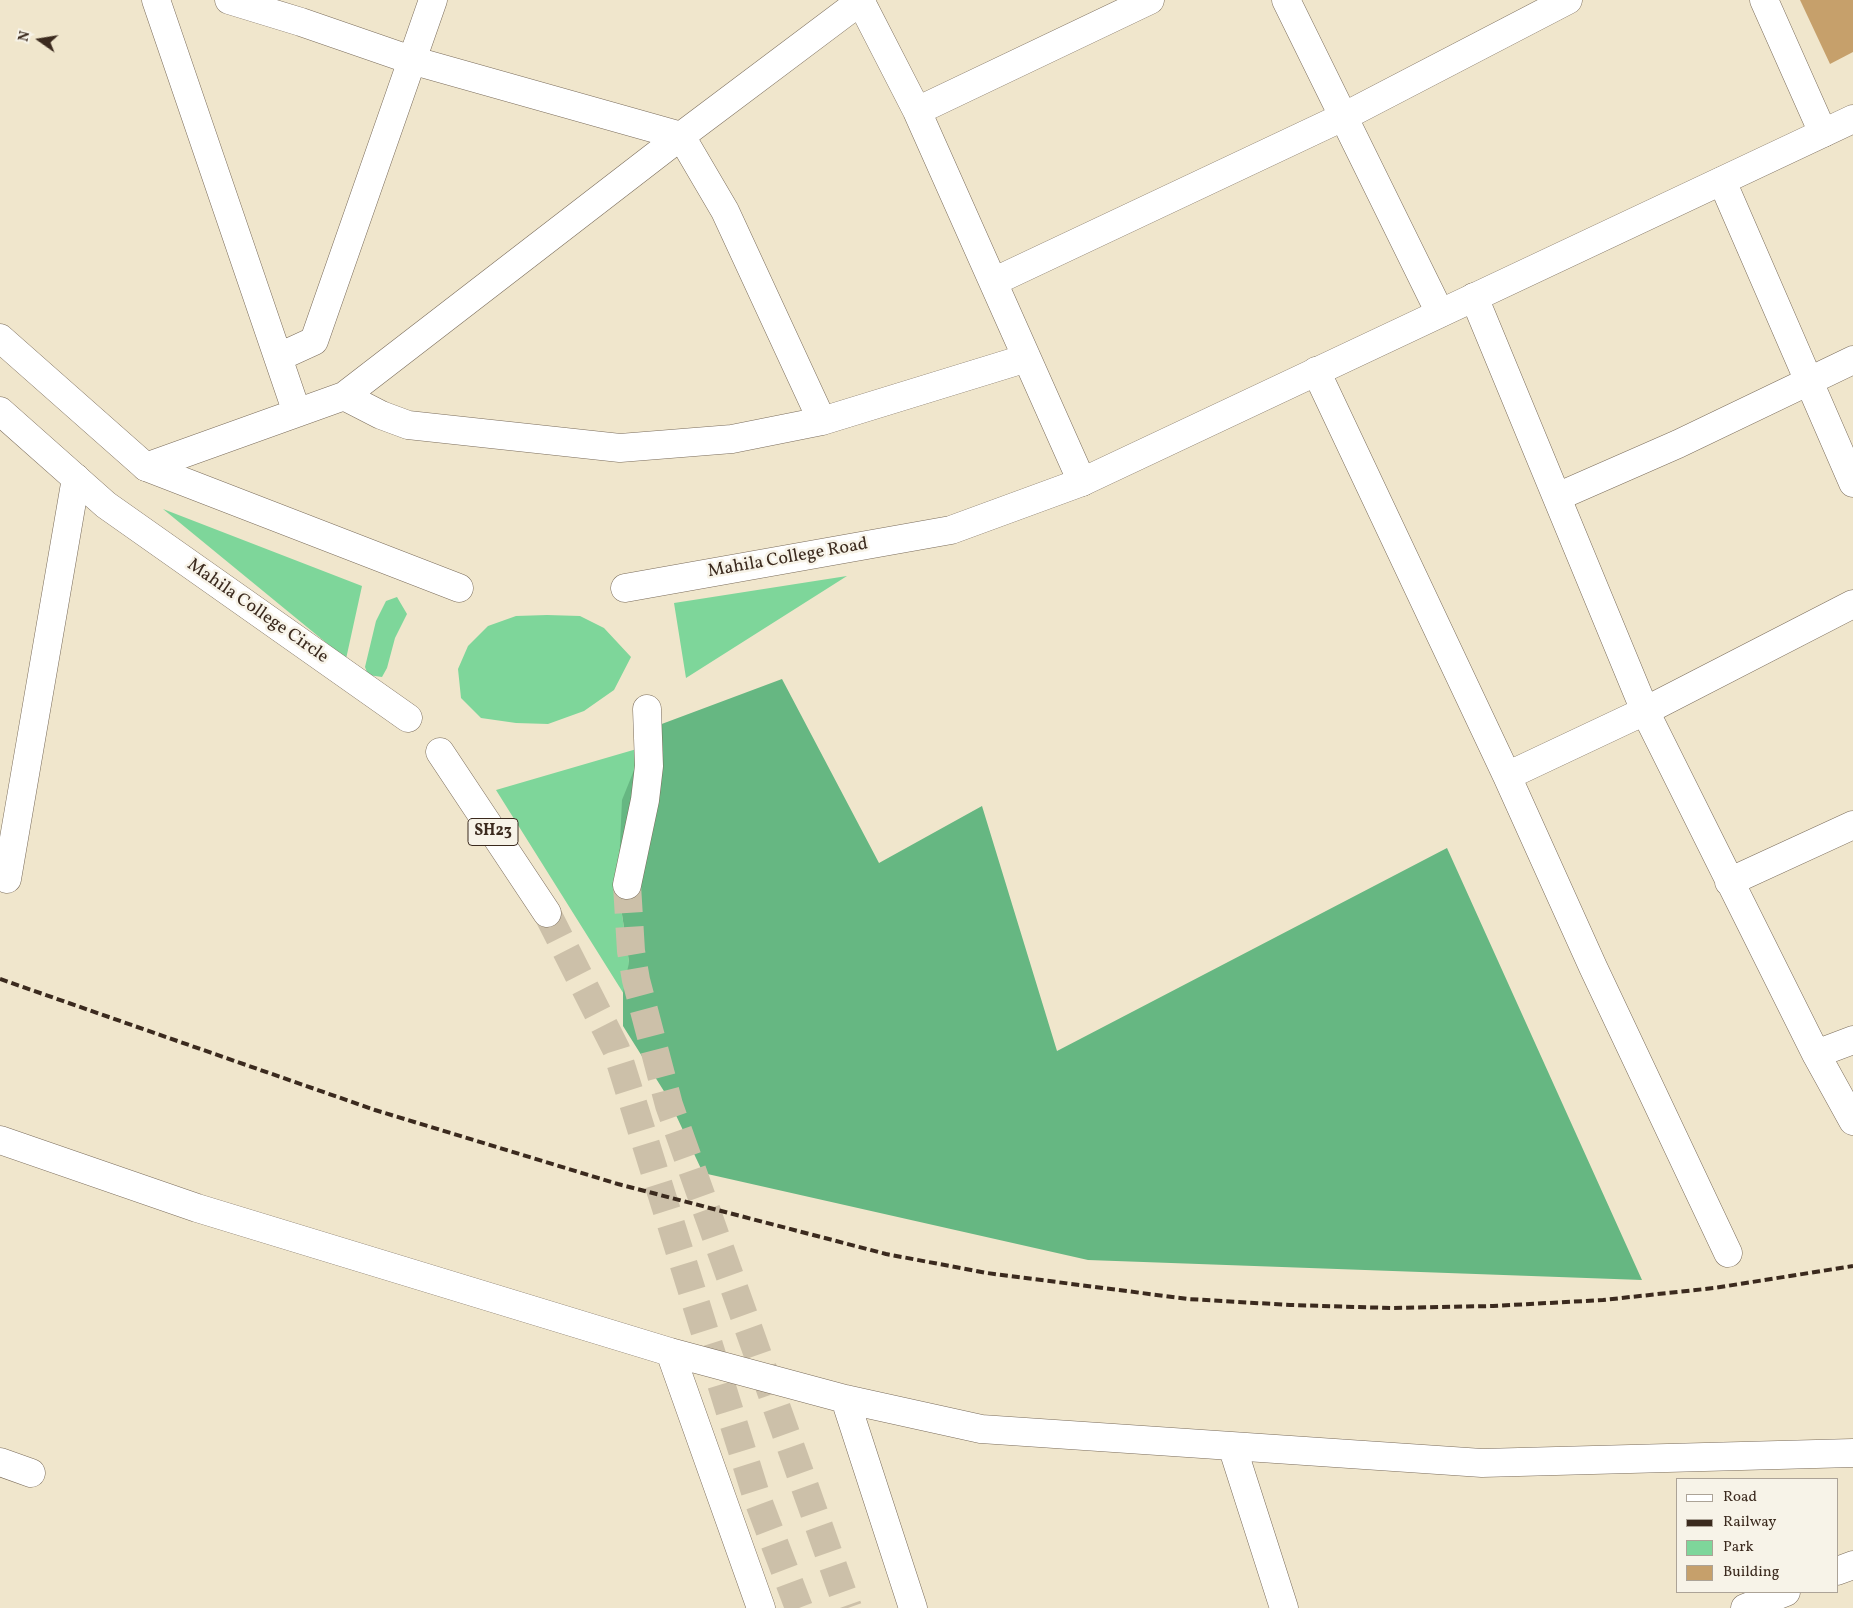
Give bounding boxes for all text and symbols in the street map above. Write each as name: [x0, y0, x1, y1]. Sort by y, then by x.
north arrow: [15, 15, 65, 65]
text: N: [14, 29, 35, 44]
street label: Mahila College Road: [706, 534, 870, 584]
street label: Mahila College Circle: [182, 555, 332, 669]
road number: SH23: [468, 819, 518, 846]
legend: [1676, 1478, 1838, 1593]
text: Road: [1723, 1487, 1757, 1508]
text: Railway: [1723, 1512, 1776, 1533]
text: Park: [1723, 1537, 1754, 1558]
text: Building: [1723, 1562, 1779, 1583]

